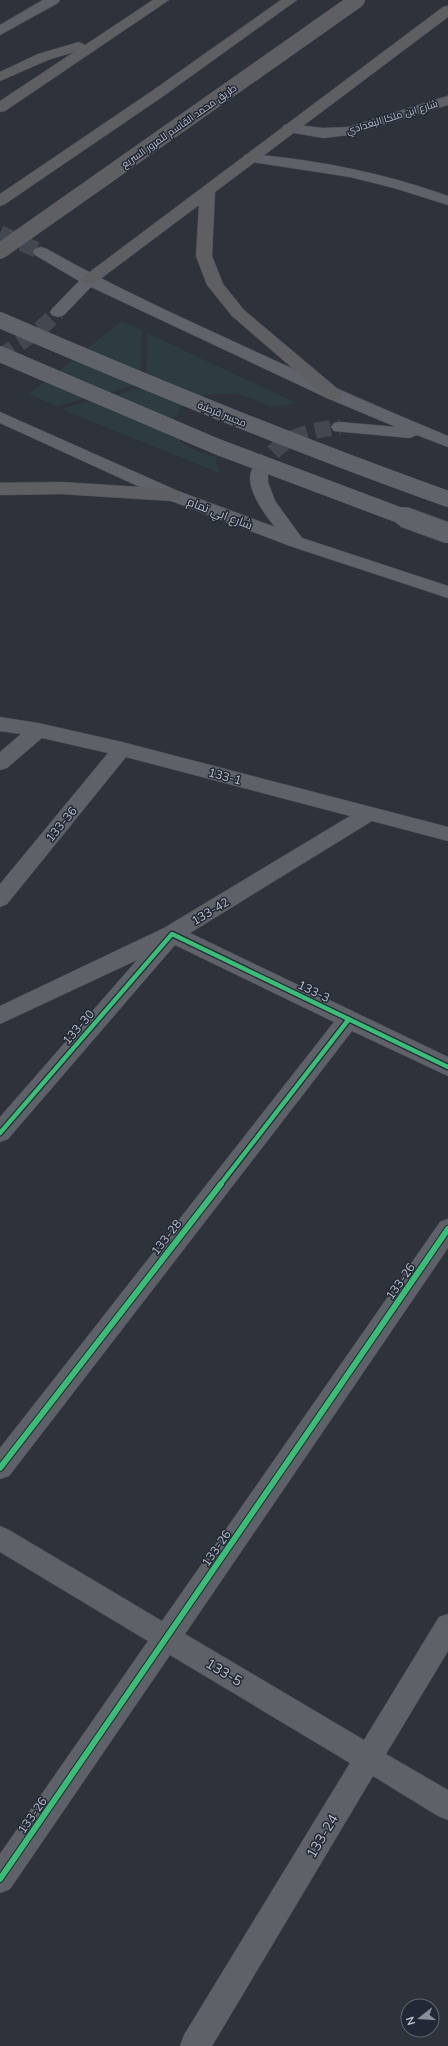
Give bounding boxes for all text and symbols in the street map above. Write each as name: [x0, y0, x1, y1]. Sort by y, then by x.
street label: طريق محمد القاسم للمرور السريع: [119, 81, 240, 172]
street label: شارع ابن ملكا البغدادي: [345, 97, 440, 138]
street label: مجسر قرطبة: [196, 398, 248, 430]
street label: شارع ابي تمام: [184, 494, 255, 535]
street label: 133-1: [207, 764, 243, 788]
street label: 133-36: [42, 803, 80, 845]
street label: 133-42: [189, 894, 231, 928]
street label: 133-3: [295, 977, 333, 1005]
street label: 133-30: [59, 1007, 97, 1047]
street label: 133-28: [147, 1216, 185, 1258]
street label: 133-26: [382, 1260, 418, 1302]
street label: 133-26: [198, 1527, 234, 1569]
street label: 133-5: [202, 1654, 246, 1690]
street label: 133-26: [14, 1794, 50, 1836]
street label: 133-24: [302, 1810, 342, 1861]
north arrow: [400, 1998, 440, 2038]
text: N: [403, 2015, 418, 2027]

